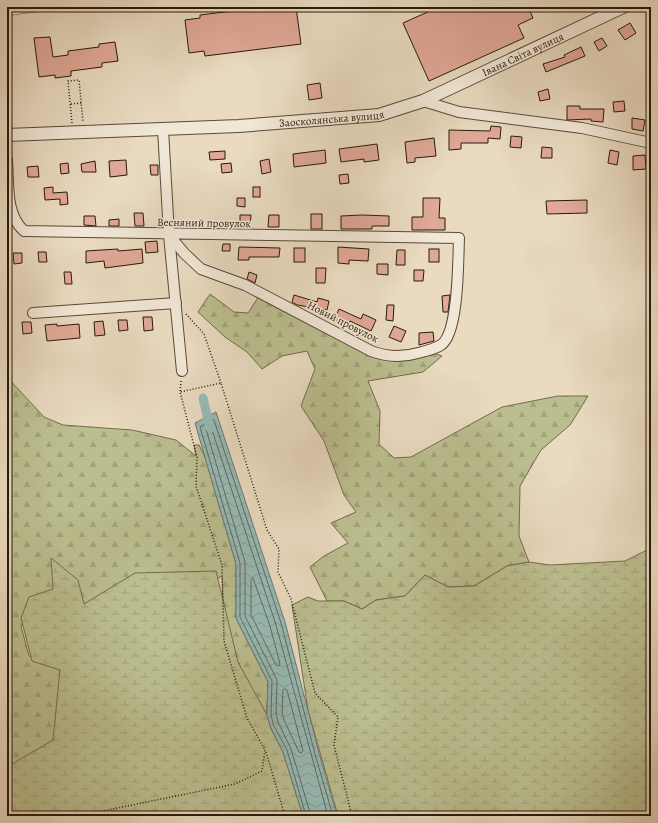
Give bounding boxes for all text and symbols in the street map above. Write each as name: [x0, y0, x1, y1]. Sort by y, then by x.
street label: Івана Світа вулиця: [479, 28, 566, 80]
street label: Заосколянська вулиця: [278, 106, 386, 130]
street label: Весняний провулок: [157, 215, 251, 231]
street label: Новий провулок: [305, 297, 382, 347]

